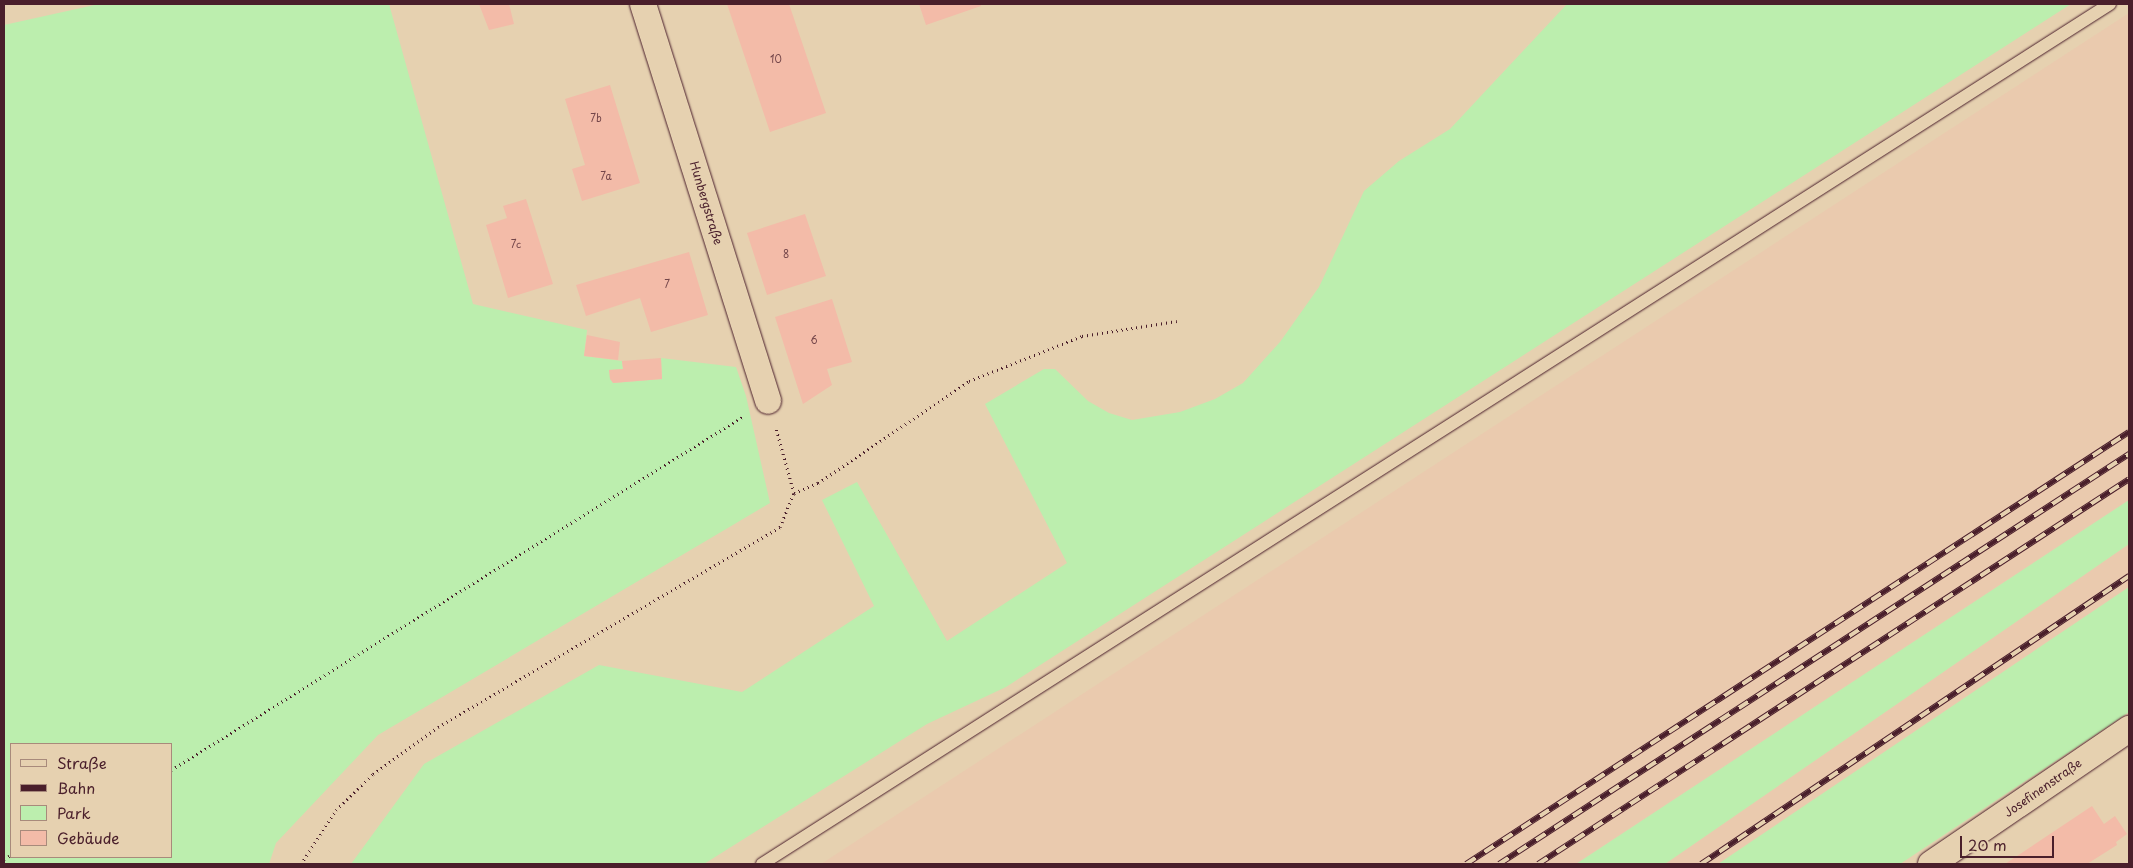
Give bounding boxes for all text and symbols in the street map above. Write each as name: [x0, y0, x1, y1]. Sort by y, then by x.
house number: 10: [770, 53, 782, 65]
house number: 7b: [590, 112, 602, 124]
street label: Hunbergstraße: [686, 159, 726, 247]
house number: 7a: [600, 170, 612, 182]
house number: 7c: [511, 238, 521, 250]
house number: 8: [783, 248, 789, 260]
house number: 7: [664, 278, 670, 290]
house number: 6: [810, 334, 818, 346]
legend: [10, 743, 172, 858]
text: Straße: [57, 751, 107, 774]
street label: Josefinenstraße: [2001, 756, 2085, 820]
text: Bahn: [57, 776, 95, 799]
text: Park: [57, 801, 91, 824]
text: Gebäude: [57, 826, 119, 849]
scale bar: [1963, 826, 2057, 858]
text: 20 m: [1968, 833, 2007, 856]

